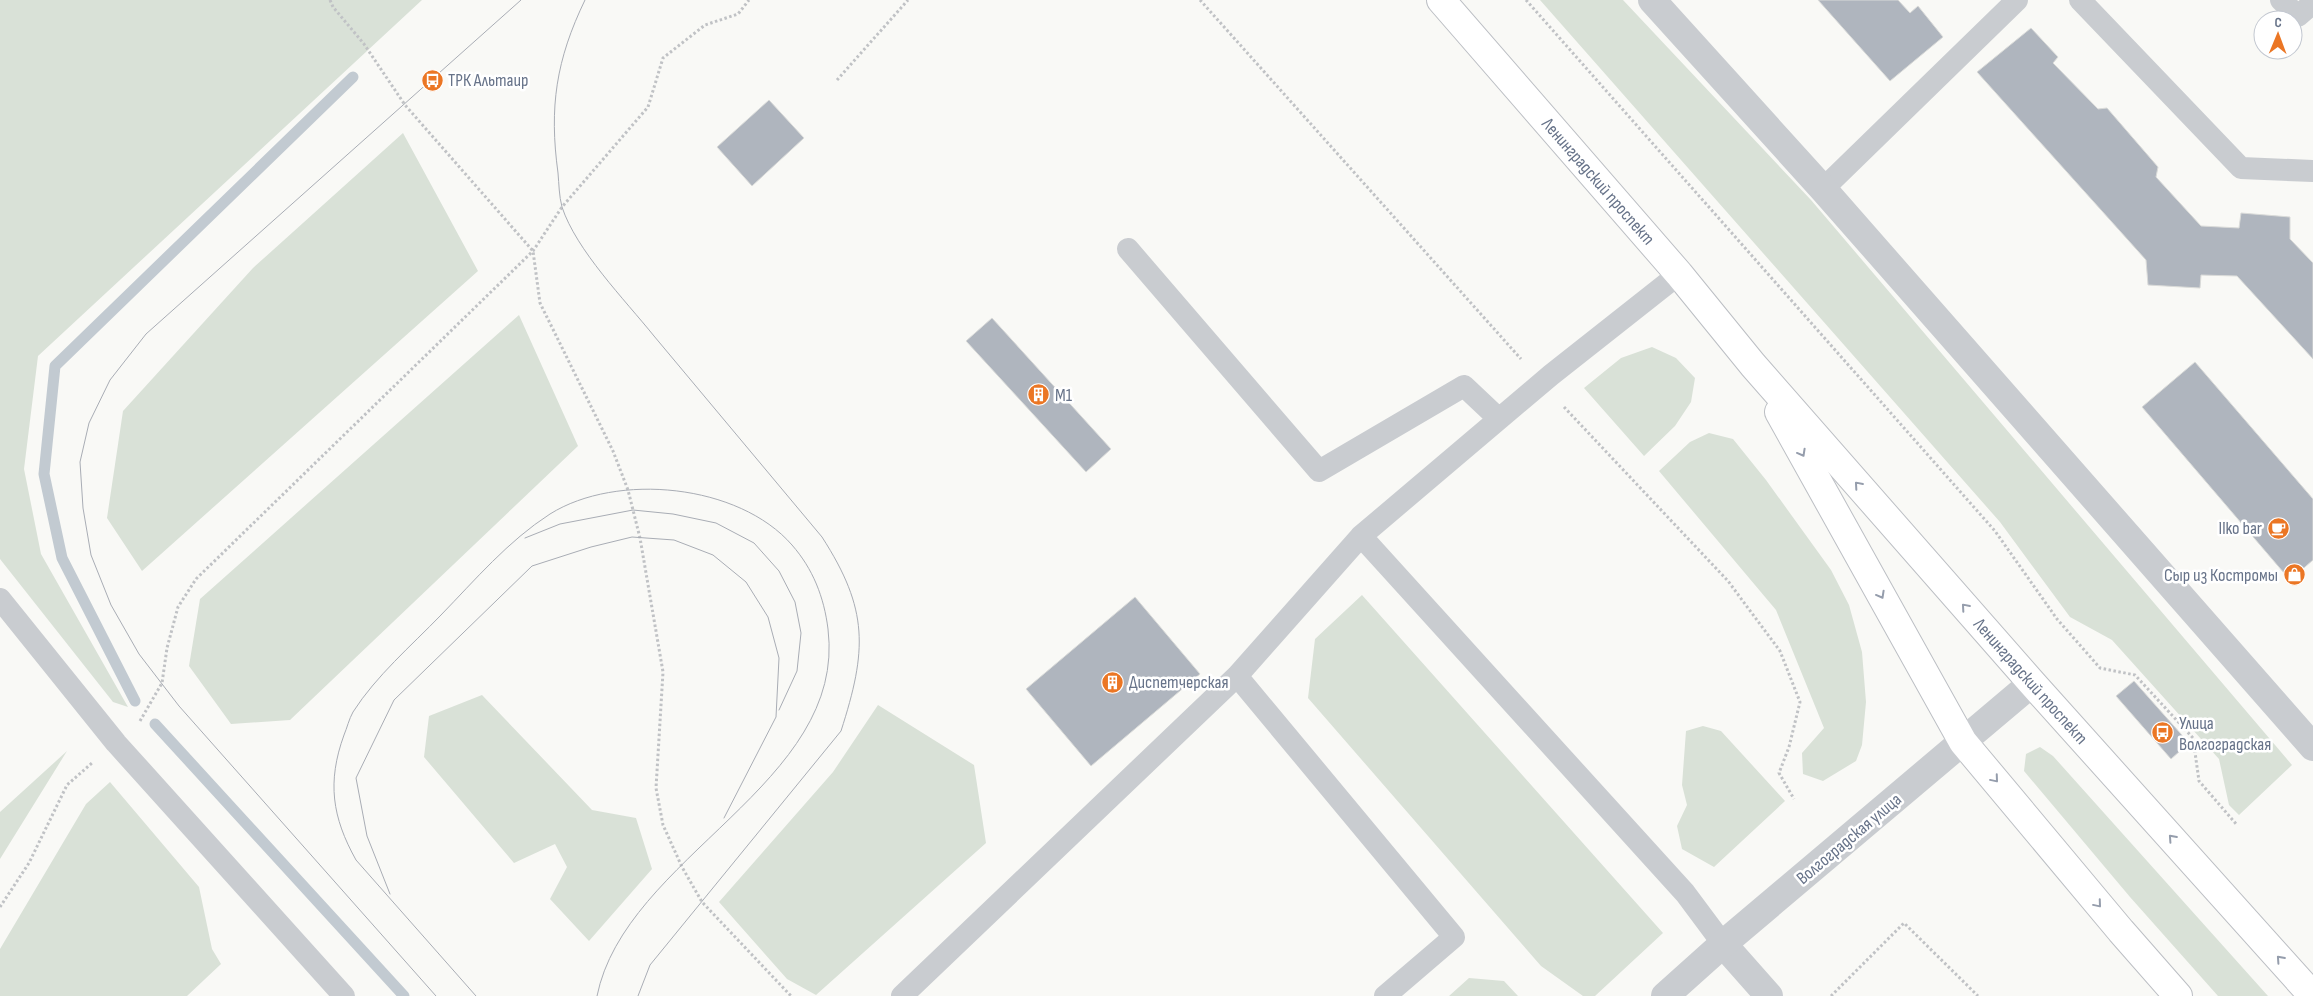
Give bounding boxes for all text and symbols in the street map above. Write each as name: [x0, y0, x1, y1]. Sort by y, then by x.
north arrow: [2253, 10, 2303, 60]
text: С: [2274, 14, 2282, 31]
bus stop icon: ТРК Альтаир: [420, 68, 444, 92]
place label: ТРК Альтаир: [448, 70, 528, 91]
street label: Ленинградский проспект: [1537, 113, 1659, 249]
building icon: М1: [1027, 383, 1051, 407]
place label: М1: [1055, 385, 1073, 406]
one-way arrow: [1796, 448, 1806, 457]
one-way arrow: [1855, 481, 1864, 490]
cafe icon: Ilko bar: [2266, 516, 2290, 540]
place label: Ilko bar: [2219, 518, 2262, 539]
shop icon: Сыр из Костромы: [2282, 563, 2306, 587]
place label: Сыр из Костромы: [2164, 565, 2278, 586]
one-way arrow: [1875, 590, 1885, 599]
one-way arrow: [1962, 603, 1971, 612]
street label: Ленинградский проспект: [1969, 613, 2092, 748]
building icon: Диспетчерская: [1101, 670, 1125, 694]
place label: Диспетчерская: [1129, 672, 1229, 693]
place label: Улица Волгоградская: [2179, 713, 2271, 755]
bus stop icon: Улица Волгоградская: [2151, 721, 2175, 745]
one-way arrow: [1989, 774, 1998, 783]
street label: Волгоградская улица: [1792, 789, 1906, 889]
one-way arrow: [2169, 835, 2178, 844]
one-way arrow: [2093, 899, 2102, 908]
one-way arrow: [2277, 956, 2286, 965]

